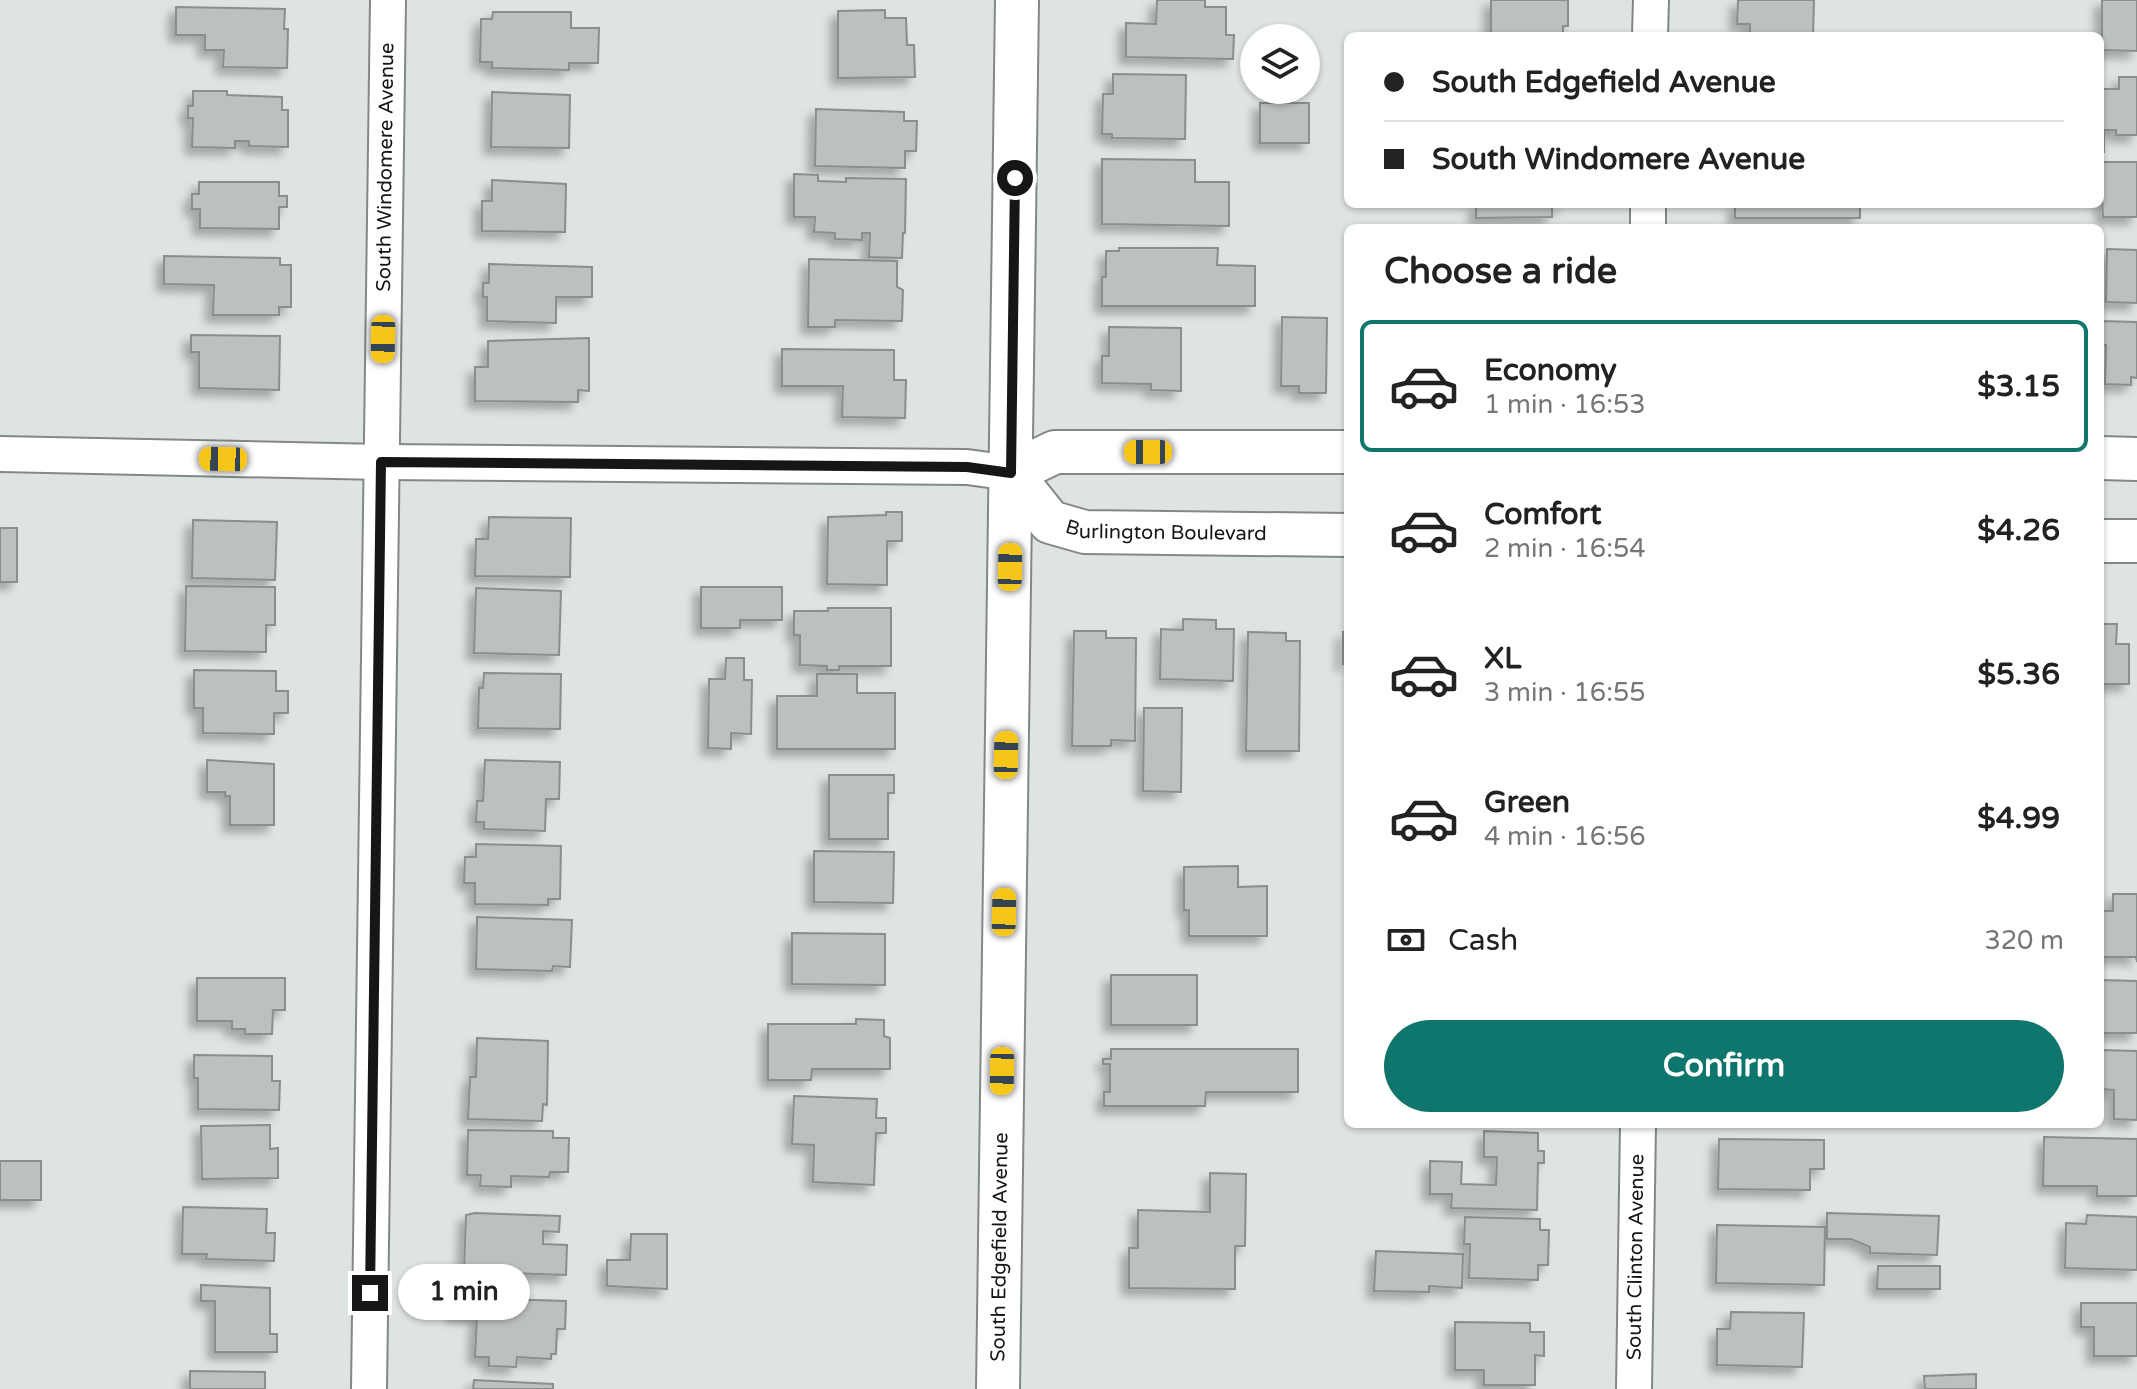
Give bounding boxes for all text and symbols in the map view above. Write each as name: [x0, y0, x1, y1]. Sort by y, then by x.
map controls: [1240, 24, 1320, 104]
button: layers: [1240, 24, 1320, 104]
street label: South Windomere Avenue: [372, 42, 399, 292]
text: South Edgefield Avenue: [1432, 64, 1776, 101]
text: South Windomere Avenue: [1432, 141, 1805, 178]
route start: [997, 160, 1033, 196]
text: Choose a ride: [1384, 250, 1617, 293]
car: [371, 315, 395, 363]
icon: car: [1388, 350, 1460, 422]
text: Economy: [1484, 352, 1617, 389]
text: $3.15: [1977, 368, 2060, 405]
text: 1 min · 16:53: [1484, 389, 1646, 420]
car: [1124, 440, 1172, 464]
car: [199, 447, 247, 471]
icon: car: [1388, 494, 1460, 566]
text: Comfort: [1484, 496, 1602, 533]
text: $4.26: [1977, 512, 2060, 549]
street label: Burlington Boulevard: [1063, 515, 1267, 546]
text: 2 min · 16:54: [1484, 533, 1646, 564]
car: [998, 543, 1022, 591]
icon: car: [1388, 638, 1460, 710]
text: XL: [1484, 640, 1521, 677]
text: $5.36: [1978, 656, 2060, 693]
text: 3 min · 16:55: [1484, 677, 1646, 708]
car: [994, 731, 1018, 779]
icon: car: [1388, 782, 1460, 854]
text: Green: [1484, 784, 1570, 821]
text: $4.99: [1977, 800, 2060, 837]
text: 4 min · 16:56: [1484, 821, 1646, 852]
car: [992, 888, 1016, 936]
icon: cash: [1384, 918, 1428, 962]
text: Cash: [1448, 922, 1518, 959]
text: 320 m: [1984, 925, 2064, 956]
button: Confirm: [1384, 1020, 2064, 1112]
car: [990, 1047, 1014, 1095]
street label: South Edgefield Avenue: [986, 1132, 1014, 1362]
street label: South Clinton Avenue: [1622, 1154, 1650, 1360]
callout: 1 min: [398, 1265, 530, 1321]
route end: [352, 1275, 388, 1311]
text: 1 min: [429, 1276, 499, 1307]

